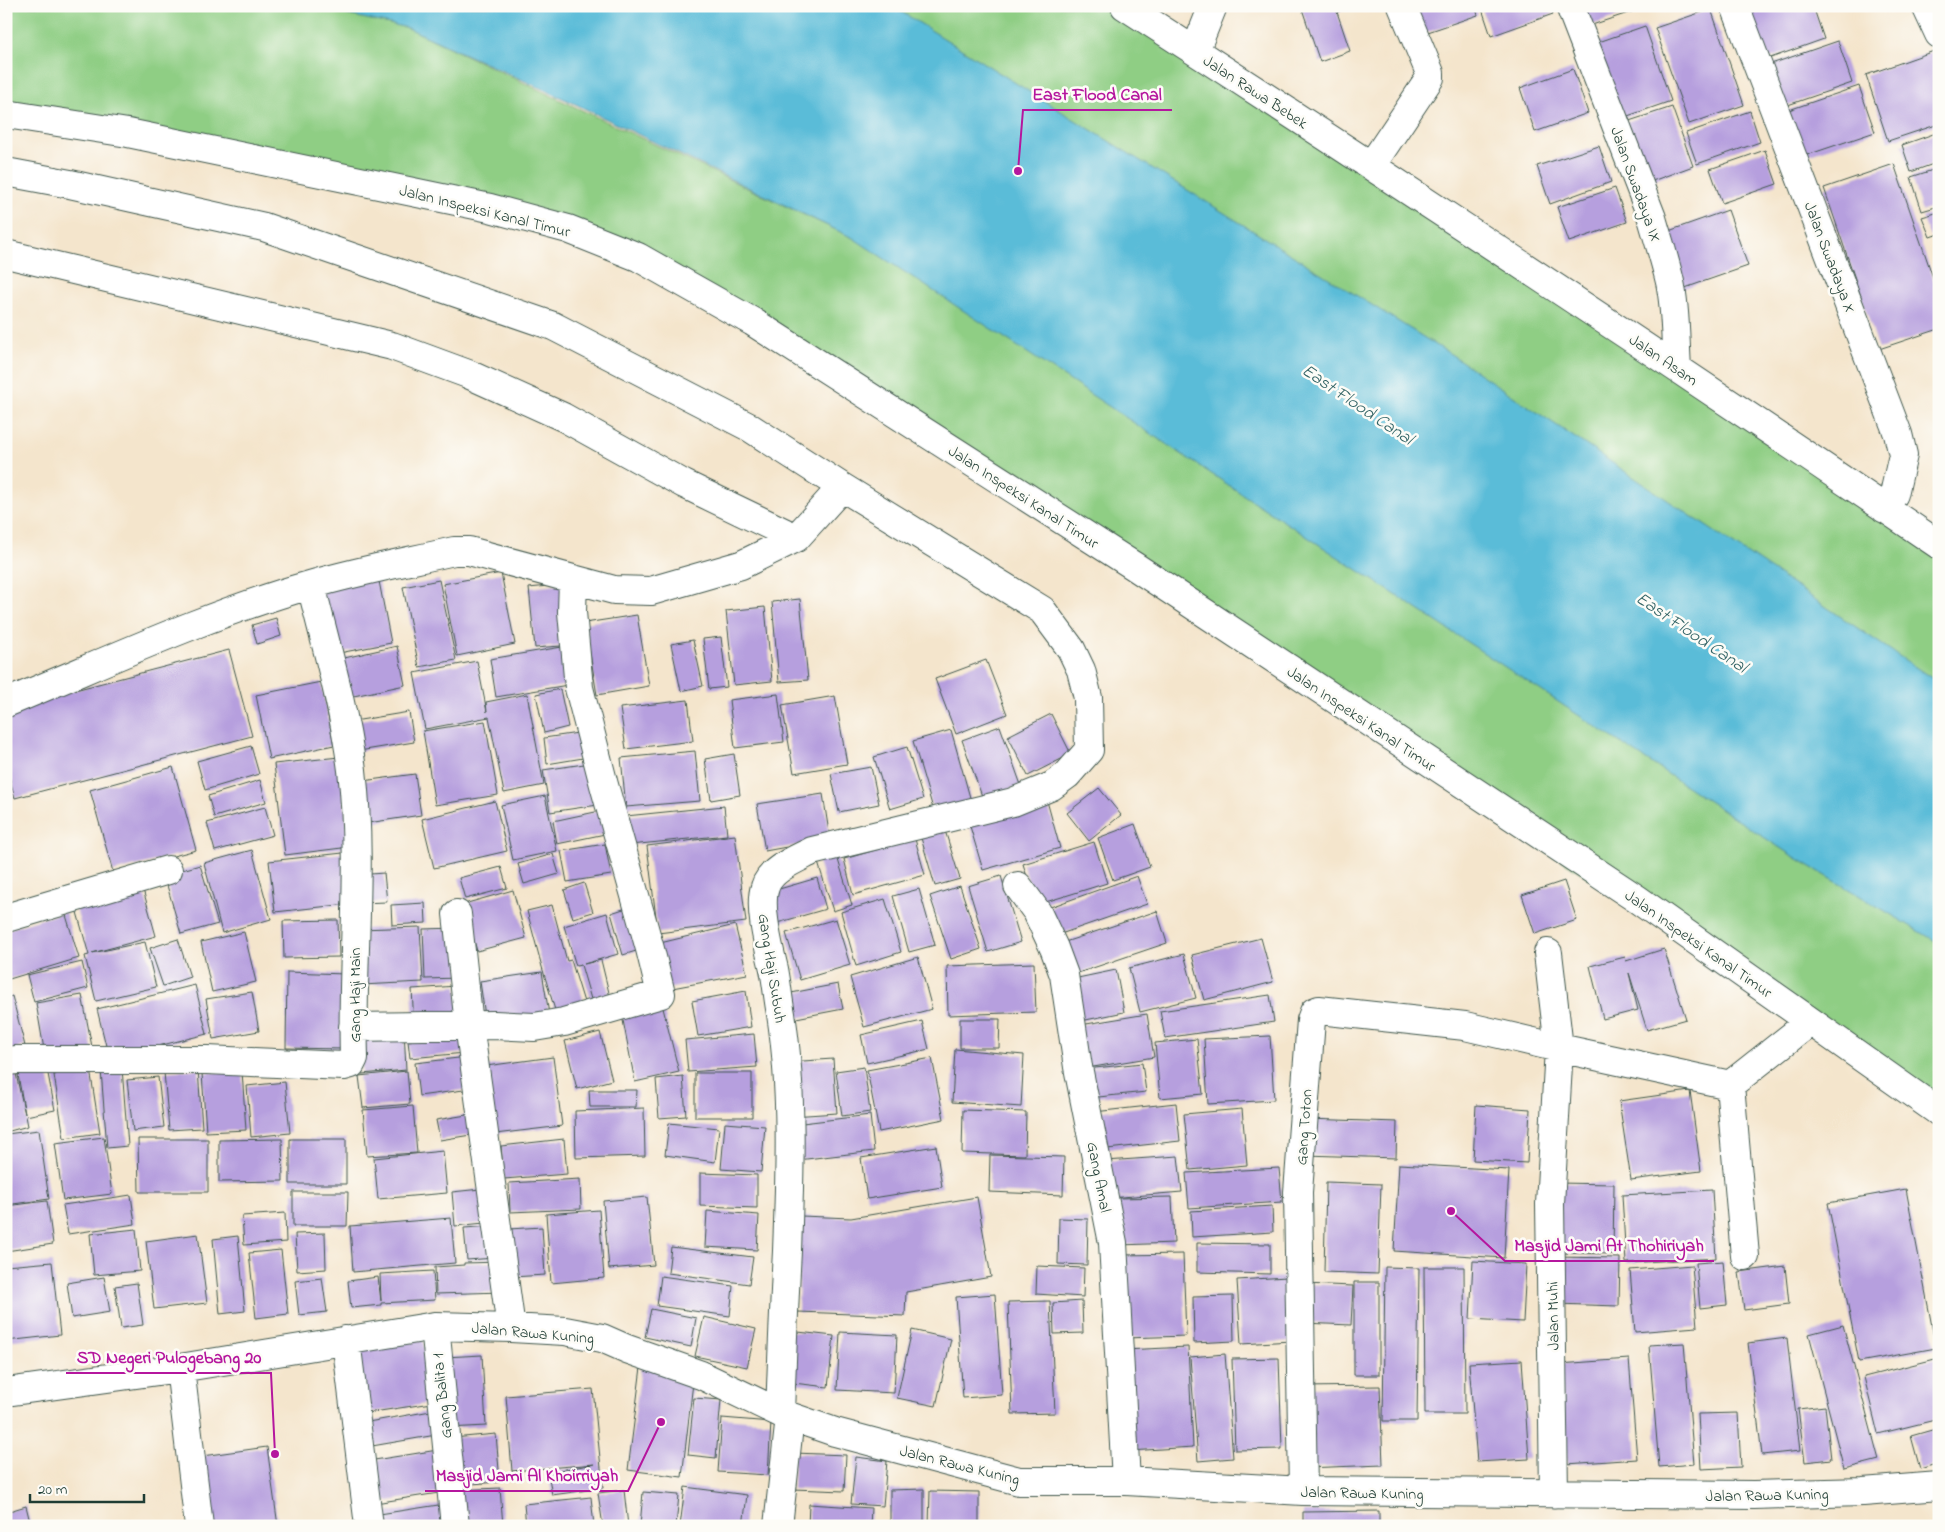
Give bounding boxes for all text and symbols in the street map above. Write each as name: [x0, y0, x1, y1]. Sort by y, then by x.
street label: Jalan Rawa Bebek: [1198, 50, 1313, 136]
callout: East Flood Canal: [1023, 77, 1172, 110]
text: East Flood Canal: [1032, 83, 1162, 109]
street label: Jalan Swadaya IX: [1603, 124, 1667, 246]
street label: Jalan Inspeksi Kanal Timur: [396, 179, 573, 245]
street label: Jalan Swadaya X: [1797, 199, 1861, 317]
street label: Jalan Asam: [1624, 329, 1702, 393]
water label: East Flood Canal: [1296, 359, 1419, 454]
street label: Jalan Inspeksi Kanal Timur: [943, 440, 1103, 556]
water label: East Flood Canal: [1630, 587, 1753, 682]
street label: Jalan Inspeksi Kanal Timur: [1281, 661, 1440, 779]
street label: Jalan Inspeksi Kanal Timur: [1619, 884, 1777, 1005]
street label: Gang Haji Subuh: [751, 912, 792, 1025]
street label: Gang Haji Main: [344, 947, 368, 1042]
street label: Gang Toton: [1290, 1088, 1320, 1166]
street label: Gang Amal: [1079, 1140, 1117, 1215]
callout: Masjid Jami At Thohiriyah: [1505, 1228, 1714, 1261]
text: Masjid Jami At Thohiriyah: [1514, 1234, 1704, 1261]
street label: Jalan Muhi: [1541, 1281, 1567, 1351]
street label: Jalan Rawa Kuning: [471, 1317, 595, 1351]
callout: SD Negeri Pulogebang 20: [66, 1340, 271, 1373]
text: SD Negeri Pulogebang 20: [77, 1346, 261, 1373]
street label: Gang Balita 1: [427, 1352, 459, 1440]
street label: Jalan Rawa Kuning: [897, 1439, 1022, 1492]
callout: Masjid Jami Al Khoirriyah: [425, 1458, 628, 1491]
text: Masjid Jami Al Khoirriyah: [436, 1464, 619, 1491]
scale bar: [30, 1472, 144, 1504]
text: 20 m: [38, 1479, 68, 1501]
street label: Jalan Rawa Kuning: [1300, 1481, 1424, 1507]
street label: Jalan Rawa Kuning: [1705, 1483, 1829, 1509]

